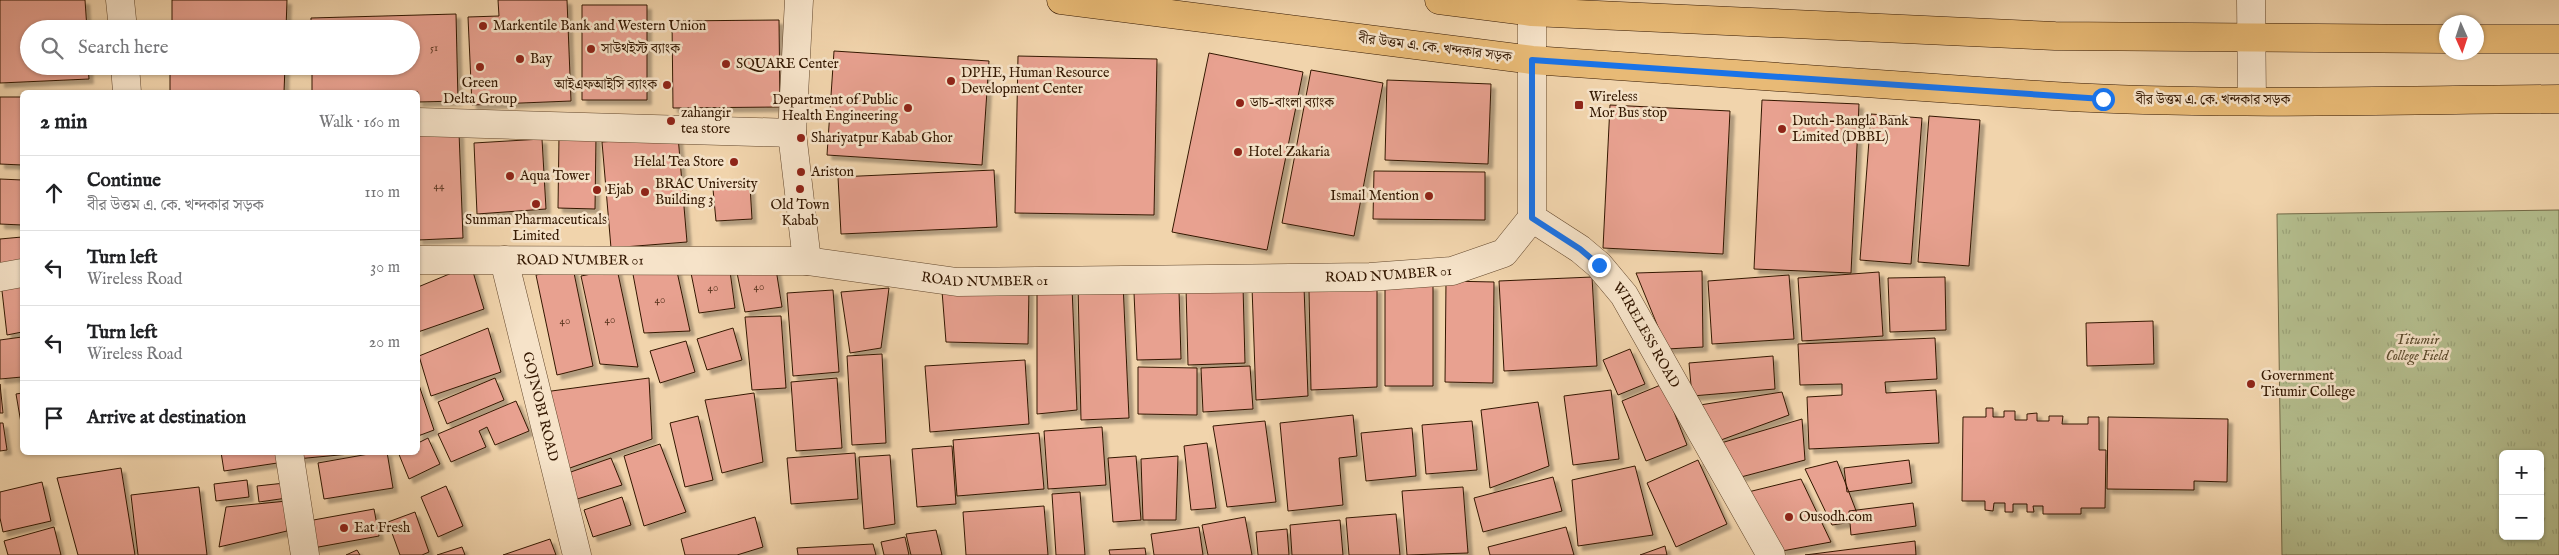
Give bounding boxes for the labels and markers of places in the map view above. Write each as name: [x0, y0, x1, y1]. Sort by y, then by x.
place label: Markentile Bank and Western Union: [493, 17, 707, 35]
marker: Markentile Bank and Western Union: [477, 20, 489, 32]
place label: সাউথইস্ট ব্যাংক: [600, 39, 681, 58]
marker: সাউথইস্ট ব্যাংক: [585, 43, 597, 55]
place label: Bay: [530, 50, 552, 68]
marker: Bay: [514, 53, 526, 65]
place label: SQUARE Center: [736, 55, 839, 73]
marker: SQUARE Center: [720, 58, 732, 70]
marker: Green Delta Group: [474, 61, 486, 73]
place label: DPHE, Human Resource Development Center: [961, 64, 1110, 98]
place label: Green Delta Group: [443, 74, 517, 108]
place label: আইএফআইসি ব্যাংক: [553, 75, 658, 94]
marker: DPHE, Human Resource Development Center: [945, 75, 957, 87]
marker: আইএফআইসি ব্যাংক: [661, 79, 673, 91]
place label: Wireless Mor Bus stop: [1589, 88, 1667, 122]
place label: Department of Public Health Engineering: [772, 91, 898, 125]
place label: ডাচ-বাংলা ব্যাংক: [1249, 94, 1335, 112]
marker: ডাচ-বাংলা ব্যাংক: [1234, 97, 1246, 109]
marker: Wireless Mor Bus stop: [1573, 99, 1585, 111]
marker: Department of Public Health Engineering: [902, 102, 914, 114]
place label: zahangir tea store: [681, 104, 731, 138]
place label: Dutch-Bangla Bank Limited (DBBL): [1792, 112, 1909, 146]
marker: zahangir tea store: [665, 115, 677, 127]
marker: Dutch-Bangla Bank Limited (DBBL): [1776, 123, 1788, 135]
place label: Shariyatpur Kabab Ghor: [811, 129, 953, 147]
marker: Shariyatpur Kabab Ghor: [795, 132, 807, 144]
place label: Hotel Zakaria: [1248, 143, 1331, 161]
marker: Hotel Zakaria: [1232, 146, 1244, 158]
place label: Helal Tea Store: [633, 153, 725, 171]
marker: Helal Tea Store: [728, 156, 740, 168]
place label: Ariston: [810, 163, 855, 181]
marker: Ariston: [795, 166, 807, 178]
place label: Aqua Tower: [519, 167, 590, 185]
marker: Aqua Tower: [504, 170, 516, 182]
place label: BRAC University Building 3: [655, 175, 758, 209]
place label: Ejab: [607, 181, 634, 199]
marker: Old Town Kabab: [794, 183, 806, 195]
marker: Ejab: [591, 184, 603, 196]
marker: BRAC University Building 3: [639, 186, 651, 198]
place label: Ismail Mention: [1330, 187, 1420, 205]
marker: Ismail Mention: [1423, 190, 1435, 202]
place label: Old Town Kabab: [771, 196, 830, 230]
marker: Sunman Pharmaceuticals Limited: [530, 198, 542, 210]
place label: Sunman Pharmaceuticals Limited: [465, 211, 607, 245]
place label: Government Titumir College: [2261, 367, 2356, 401]
marker: Government Titumir College: [2245, 378, 2257, 390]
place label: Ousodh.com: [1799, 508, 1873, 526]
marker: Ousodh.com: [1783, 511, 1795, 523]
place label: Eat Fresh: [354, 519, 411, 537]
marker: Eat Fresh: [338, 522, 350, 534]

